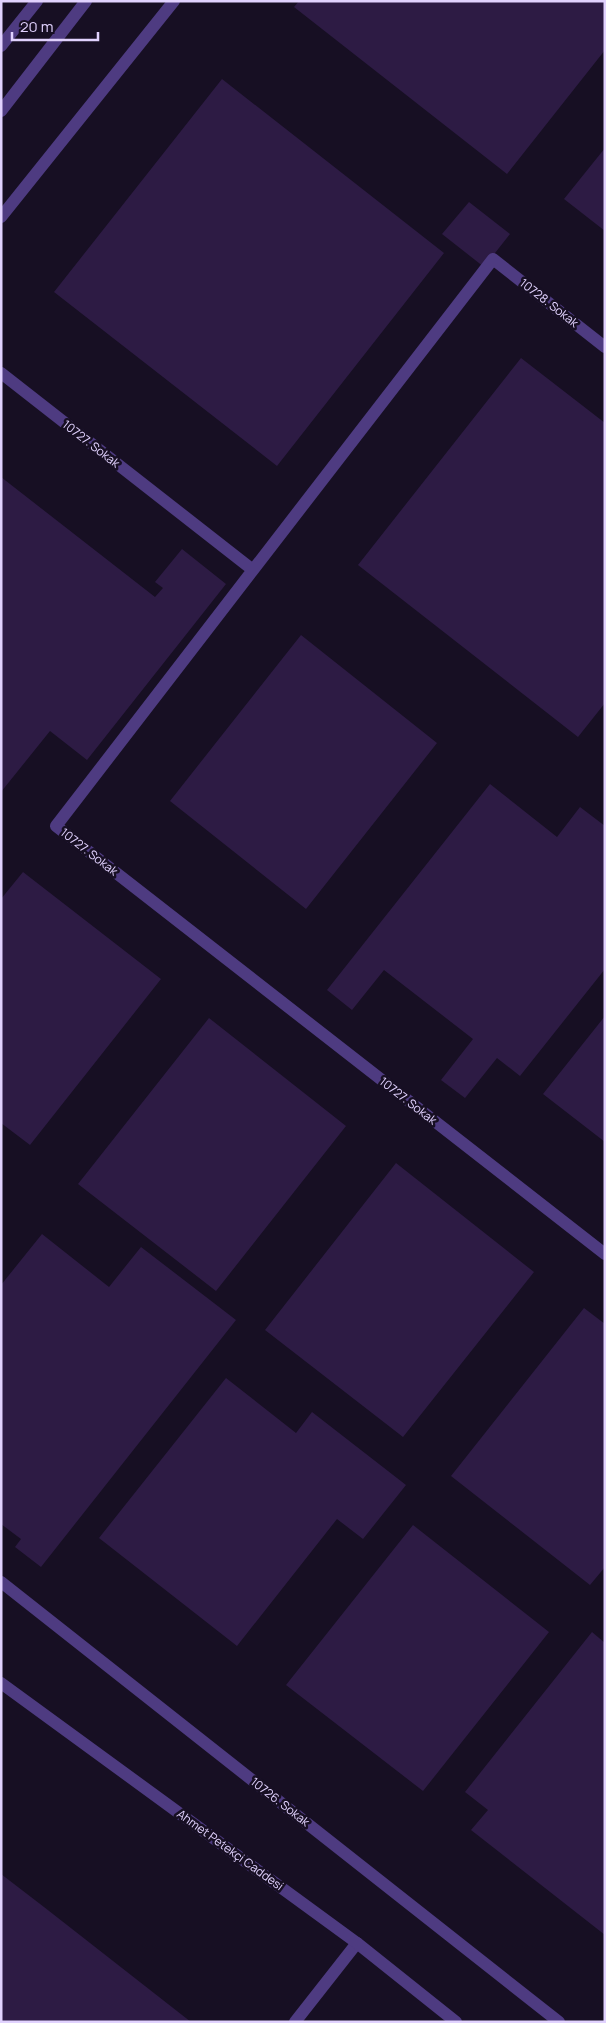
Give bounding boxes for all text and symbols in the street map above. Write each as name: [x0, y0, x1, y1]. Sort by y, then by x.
scale bar: [12, 10, 99, 42]
text: 20 m: [20, 16, 53, 37]
street label: 10728. Sokak: [516, 274, 583, 332]
street label: 10727. Sokak: [59, 416, 124, 472]
street label: 10727. Sokak: [57, 824, 122, 880]
street label: 10727. Sokak: [376, 1073, 441, 1129]
street label: 10726. Sokak: [247, 1773, 314, 1831]
street label: Ahmet Petekçi Caddesi: [174, 1805, 287, 1894]

